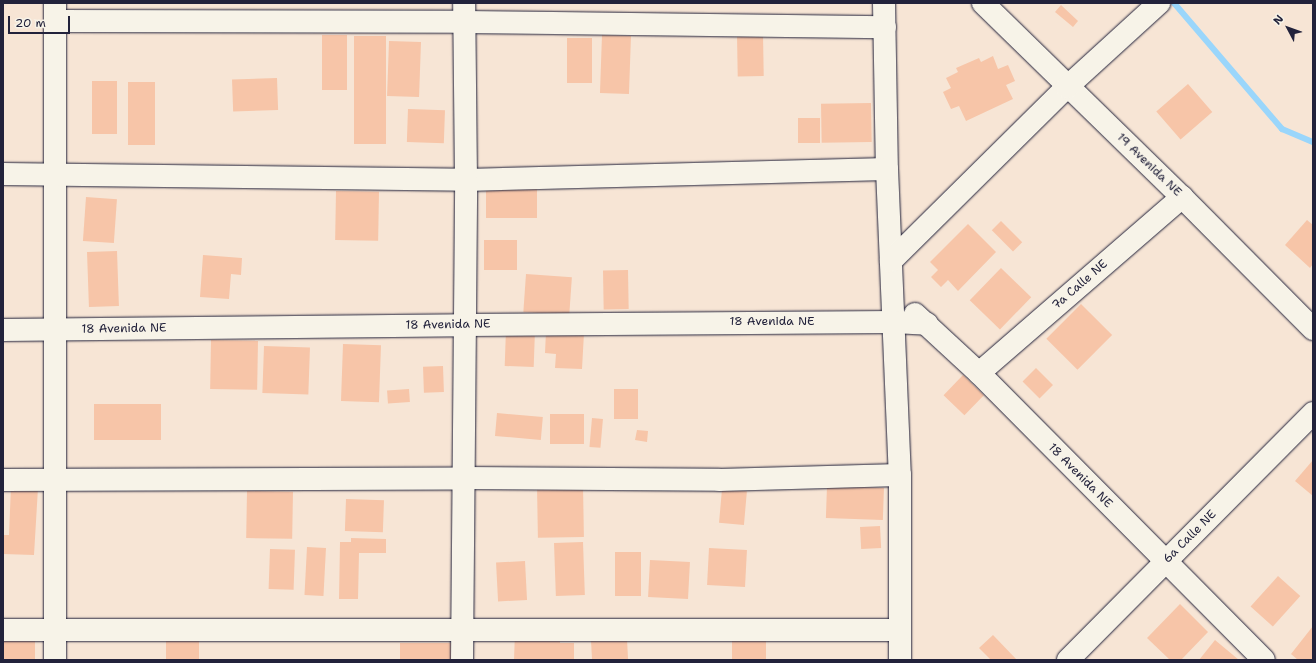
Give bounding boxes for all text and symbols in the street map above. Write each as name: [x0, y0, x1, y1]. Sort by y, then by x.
scale bar: [10, 8, 72, 34]
north arrow: [1268, 8, 1308, 48]
text: N: [1270, 12, 1287, 28]
text: 20 m: [15, 15, 46, 31]
street label: 19 Avenida NE: [1114, 130, 1184, 200]
street label: 7a Calle NE: [1049, 257, 1111, 313]
street label: 18 Avenida NE: [729, 315, 815, 329]
street label: 18 Avenida NE: [405, 317, 491, 333]
street label: 18 Avenida NE: [81, 321, 167, 337]
street label: 18 Avenida NE: [1045, 441, 1115, 511]
street label: 6a Calle NE: [1161, 508, 1219, 566]

